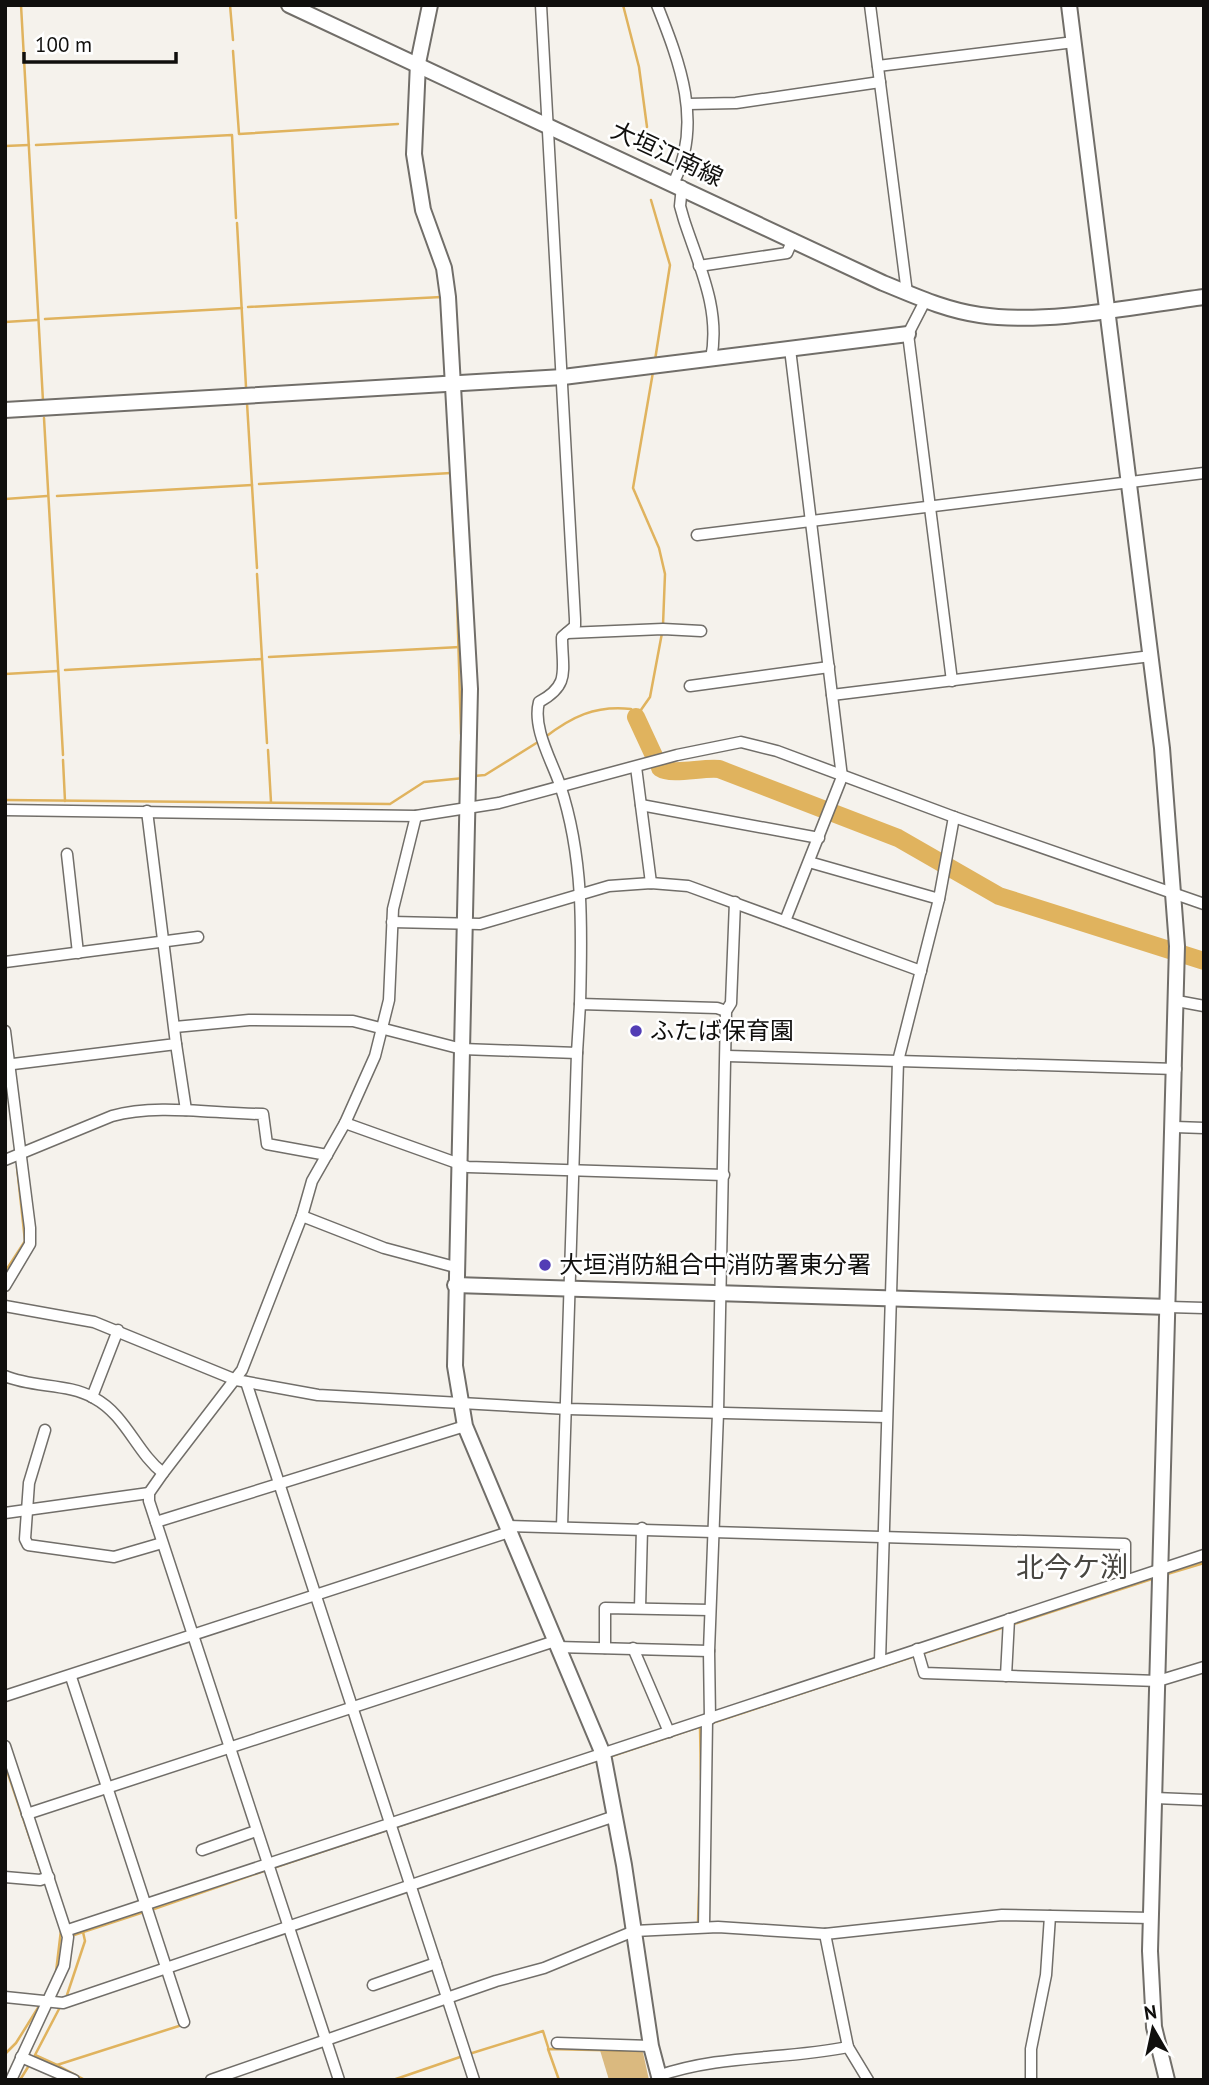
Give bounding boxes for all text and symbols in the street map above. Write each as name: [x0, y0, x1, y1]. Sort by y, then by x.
scale bar: [24, 21, 177, 65]
text: 100 m: [35, 31, 92, 58]
street label: 大垣江南線: [606, 114, 728, 193]
place label: ふたば保育園: [650, 1015, 794, 1046]
marker: ふたば保育園: [628, 1023, 644, 1039]
place label: 大垣消防組合中消防署東分署: [559, 1249, 871, 1280]
marker: 大垣消防組合中消防署東分署: [537, 1257, 553, 1273]
district label: 北今ケ渕: [1016, 1548, 1128, 1585]
north arrow: [1118, 1994, 1188, 2064]
text: N: [1142, 1999, 1158, 2025]

